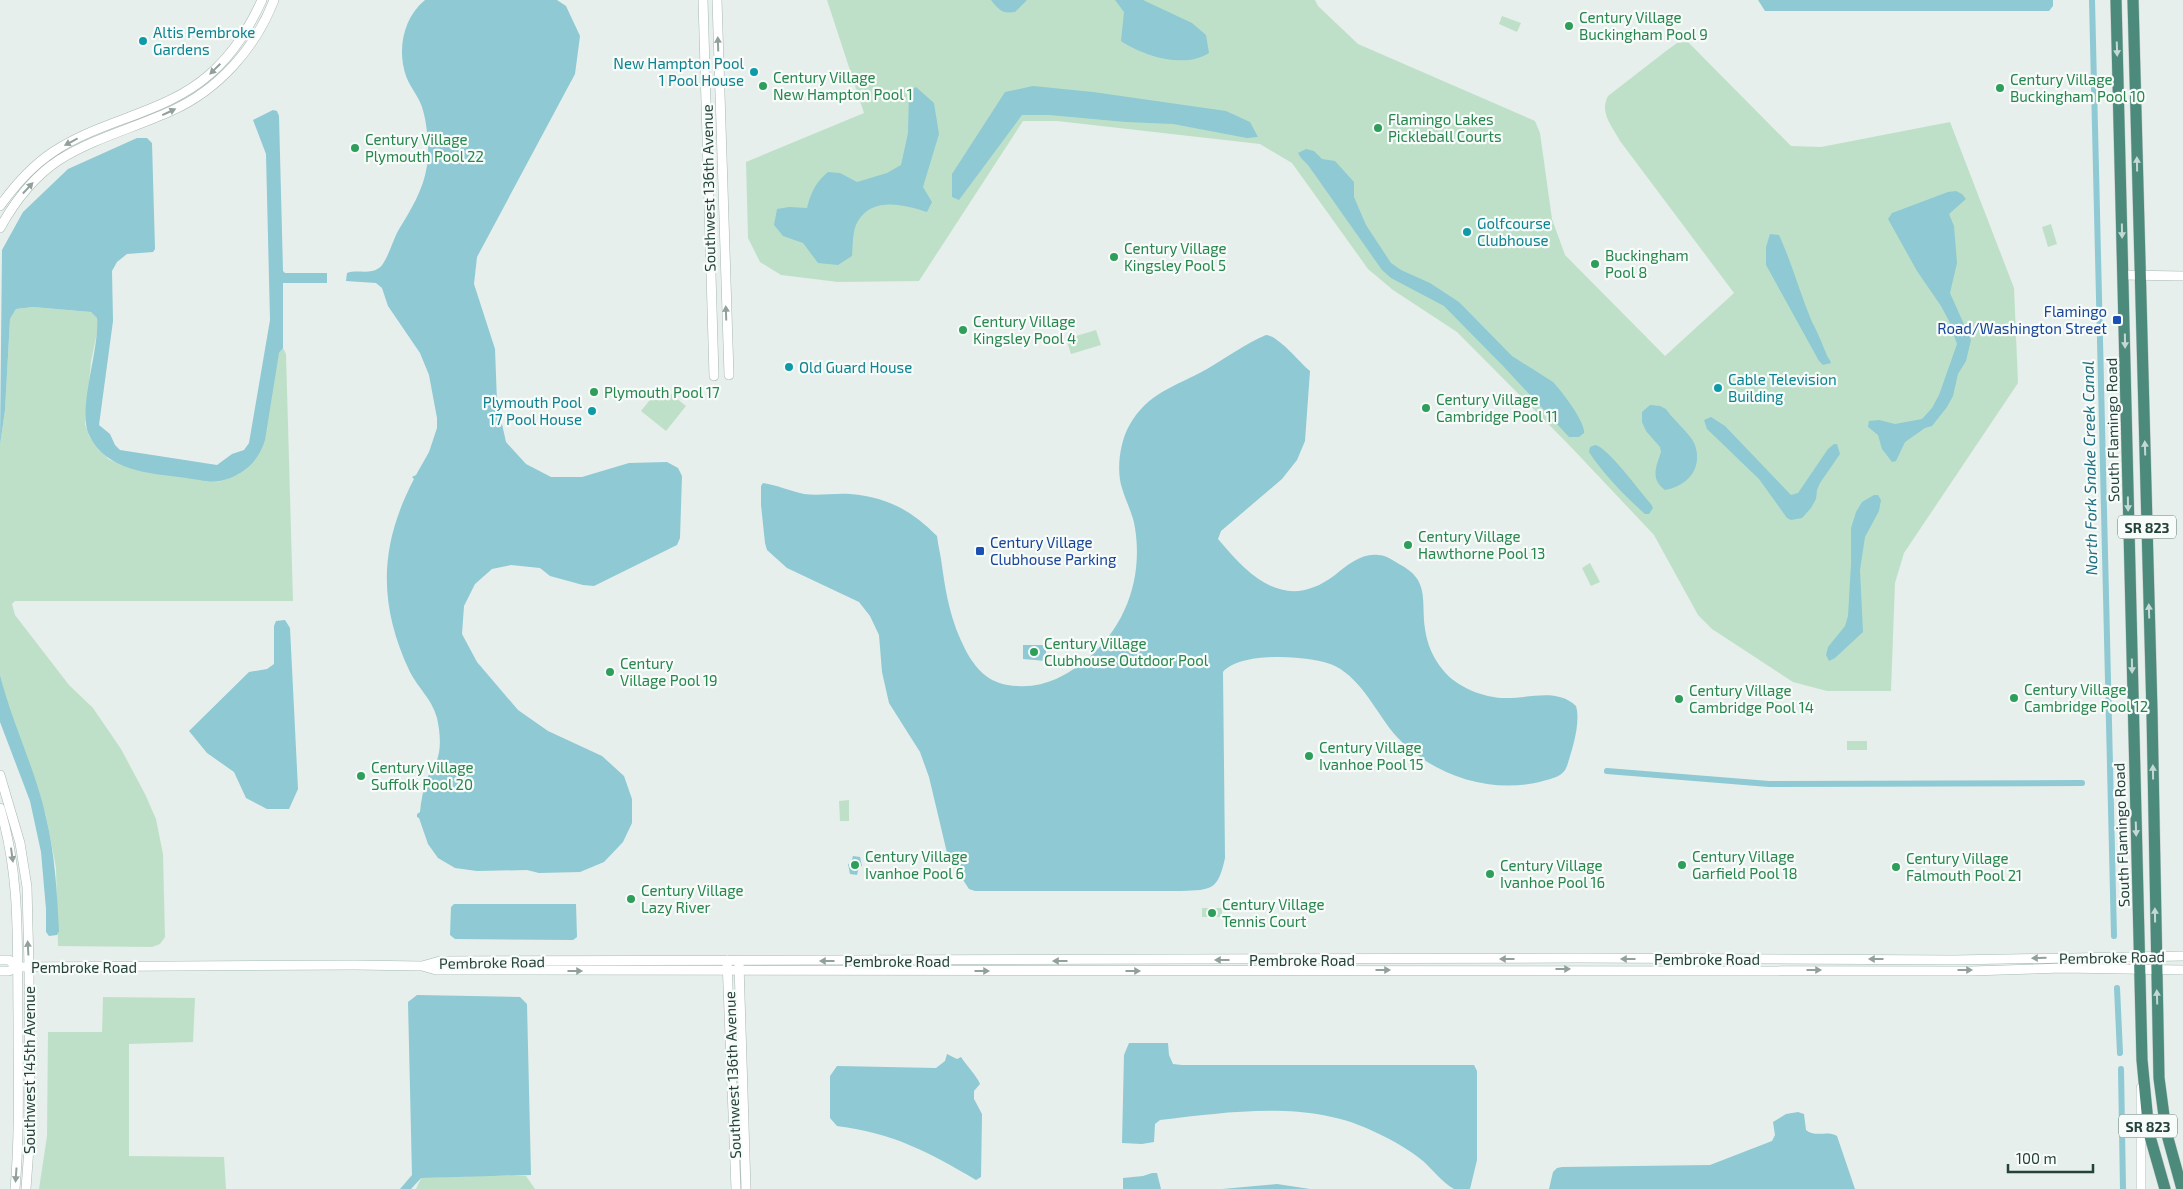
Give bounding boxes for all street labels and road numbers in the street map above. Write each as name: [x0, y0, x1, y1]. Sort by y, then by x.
street label: Southwest 136th Avenue: [698, 104, 718, 272]
street label: South Flamingo Road: [2102, 358, 2122, 502]
road number: SR 823: [2118, 516, 2176, 538]
street label: South Flamingo Road: [2109, 763, 2133, 907]
street label: Pembroke Road: [2059, 947, 2165, 967]
street label: Pembroke Road: [1654, 950, 1760, 968]
street label: Pembroke Road: [1249, 951, 1355, 969]
street label: Pembroke Road: [439, 952, 545, 972]
street label: Pembroke Road: [844, 952, 950, 970]
street label: Pembroke Road: [31, 958, 137, 976]
street label: Southwest 145th Avenue: [20, 986, 38, 1154]
street label: Southwest 136th Avenue: [720, 991, 744, 1159]
road number: SR 823: [2119, 1114, 2177, 1138]

